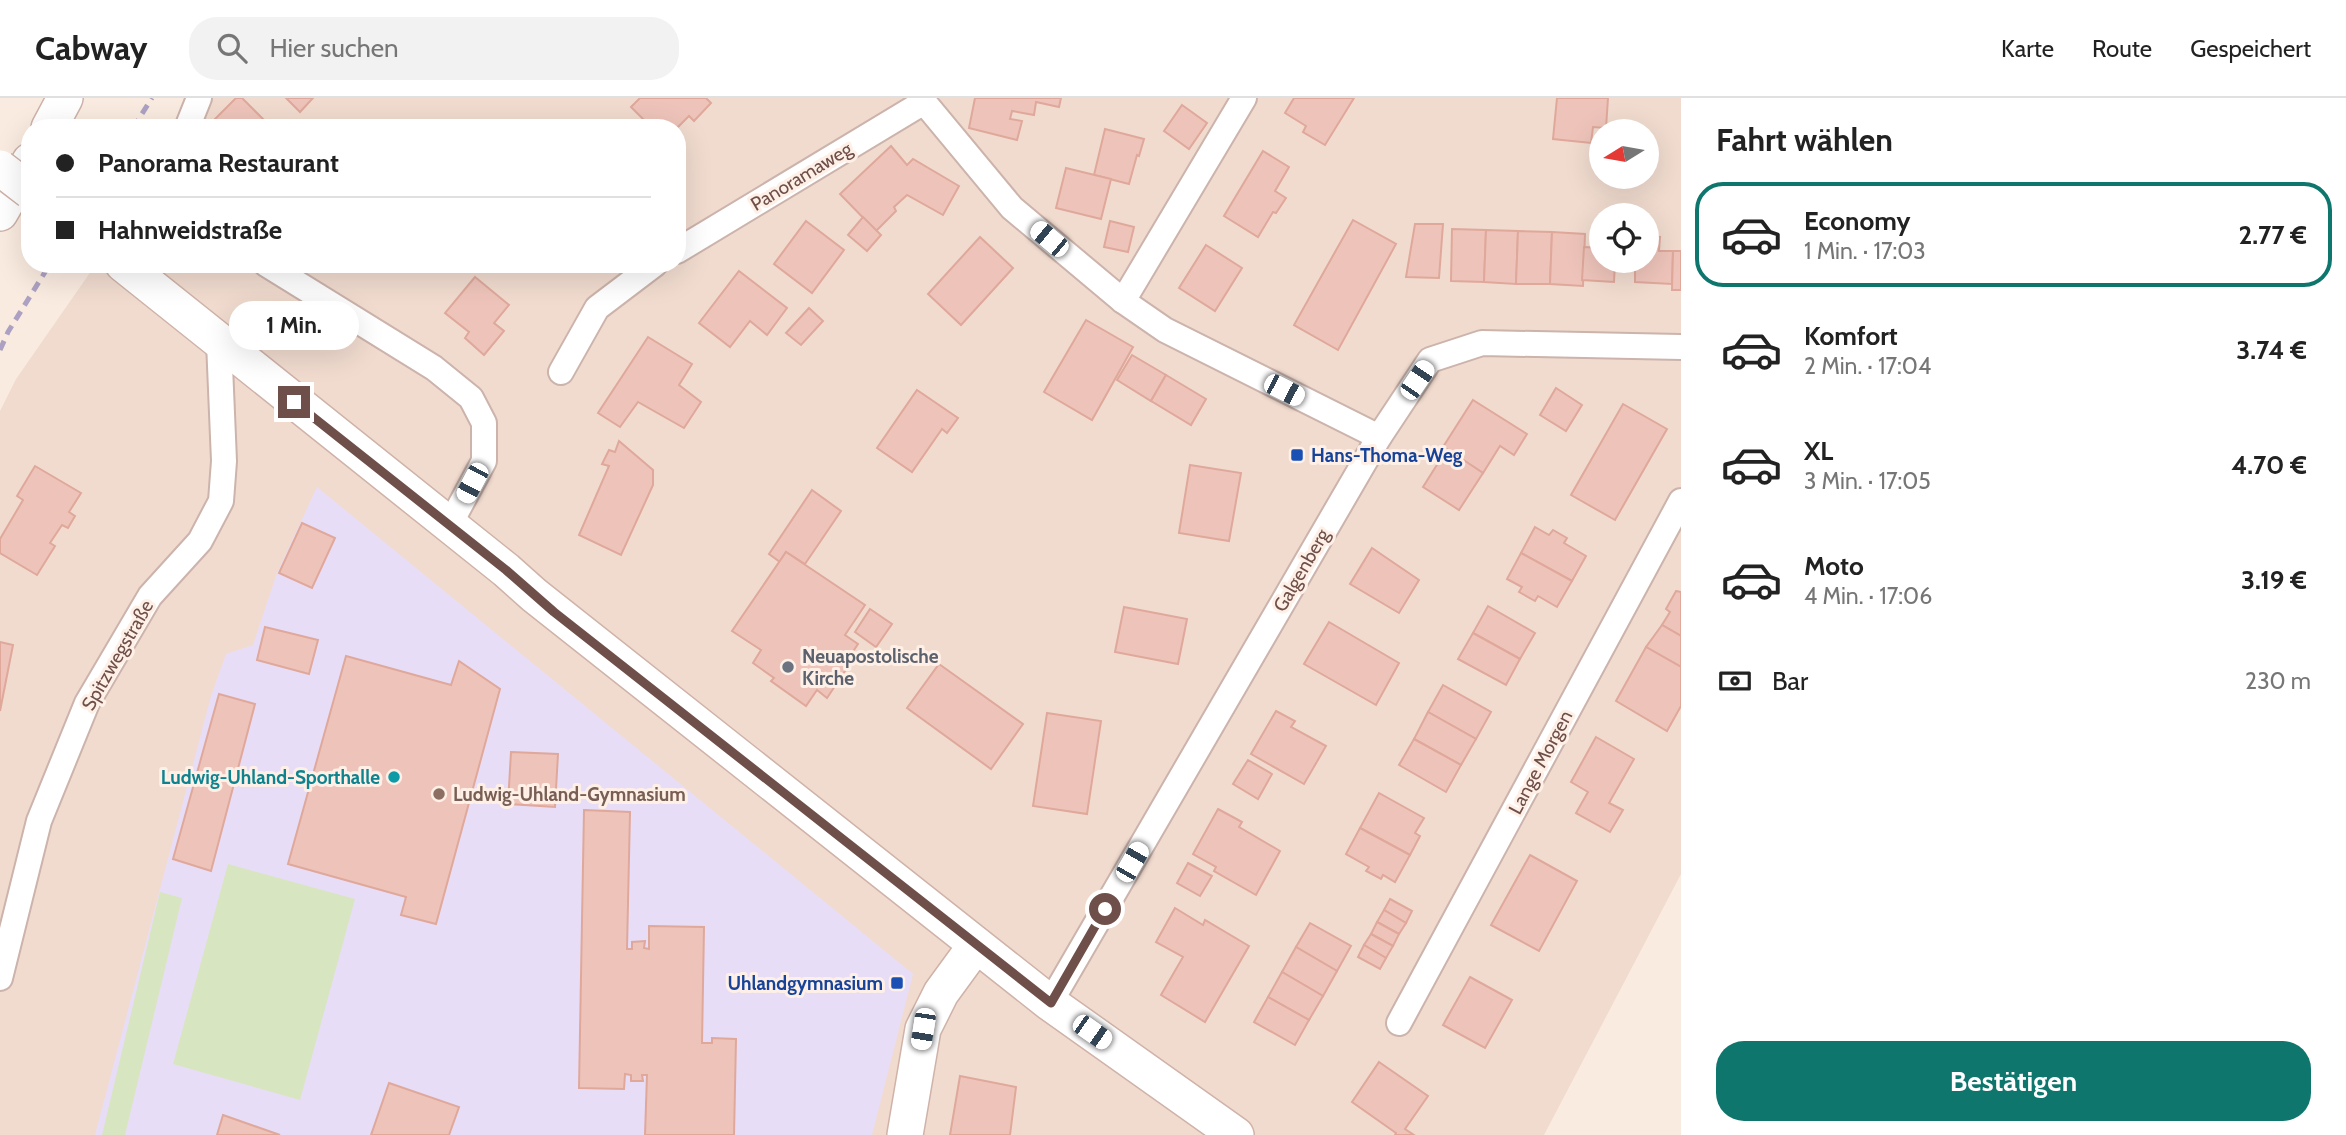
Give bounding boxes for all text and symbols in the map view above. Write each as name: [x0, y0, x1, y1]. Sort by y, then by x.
search box: [189, 17, 679, 80]
text: Cabway: [35, 28, 147, 68]
icon: search: [213, 29, 251, 67]
text: Hier suchen: [269, 32, 399, 64]
text: Karte: [2001, 34, 2054, 63]
text: Route: [2092, 34, 2152, 63]
text: Gespeichert: [2190, 34, 2311, 63]
north arrow: [1589, 119, 1659, 189]
map controls: [1589, 119, 1659, 273]
text: Fahrt wählen: [1716, 120, 1893, 159]
street label: Panoramaweg: [746, 137, 857, 216]
text: Panorama Restaurant: [98, 147, 339, 179]
button: locate: [1589, 203, 1659, 273]
icon: car: [1720, 203, 1783, 266]
text: Economy: [1804, 205, 1910, 237]
text: Hahnweidstraße: [98, 214, 282, 246]
car: [1027, 217, 1072, 261]
text: 2.77 €: [2238, 219, 2307, 251]
text: 1 Min. · 17:03: [1804, 237, 1926, 265]
callout: 1 Min.: [229, 300, 359, 350]
text: 1 Min.: [266, 311, 322, 339]
icon: car: [1720, 318, 1783, 381]
text: Komfort: [1804, 320, 1898, 352]
text: 3.74 €: [2236, 334, 2307, 366]
text: 2 Min. · 17:04: [1804, 352, 1931, 380]
car: [1397, 357, 1438, 403]
car: [1261, 371, 1308, 409]
route end: [278, 386, 310, 418]
icon: car: [1720, 433, 1783, 496]
text: XL: [1804, 435, 1833, 467]
place label: Hans-Thoma-Weg: [1311, 444, 1463, 467]
marker: Hans-Thoma-Weg: [1289, 447, 1305, 463]
text: 4.70 €: [2231, 449, 2307, 481]
car: [453, 460, 492, 506]
text: 3 Min. · 17:05: [1804, 467, 1931, 495]
street label: Galgenberg: [1269, 524, 1335, 616]
icon: car: [1720, 548, 1783, 611]
text: Moto: [1804, 550, 1864, 582]
text: 3.19 €: [2241, 564, 2307, 596]
text: 4 Min. · 17:06: [1804, 582, 1932, 610]
street label: Spitzwegstraße: [77, 596, 158, 715]
place label: Neuapostolische Kirche: [802, 645, 939, 690]
marker: Neuapostolische Kirche: [780, 659, 796, 675]
icon: cash: [1716, 662, 1754, 700]
text: Bar: [1772, 665, 1808, 697]
text: 230 m: [2245, 667, 2311, 695]
street label: Lange Morgen: [1504, 706, 1577, 818]
place label: Ludwig-Uhland-Sporthalle: [161, 766, 380, 789]
marker: Ludwig-Uhland-Sporthalle: [386, 769, 402, 785]
place label: Ludwig-Uhland-Gymnasium: [453, 783, 686, 806]
marker: Ludwig-Uhland-Gymnasium: [431, 786, 447, 802]
car: [1113, 839, 1152, 885]
route start: [1089, 893, 1121, 925]
place label: Uhlandgymnasium: [728, 972, 883, 995]
marker: Uhlandgymnasium: [889, 975, 905, 991]
car: [910, 1007, 937, 1051]
car: [1069, 1011, 1116, 1053]
button: Bestätigen: [1716, 1041, 2311, 1121]

